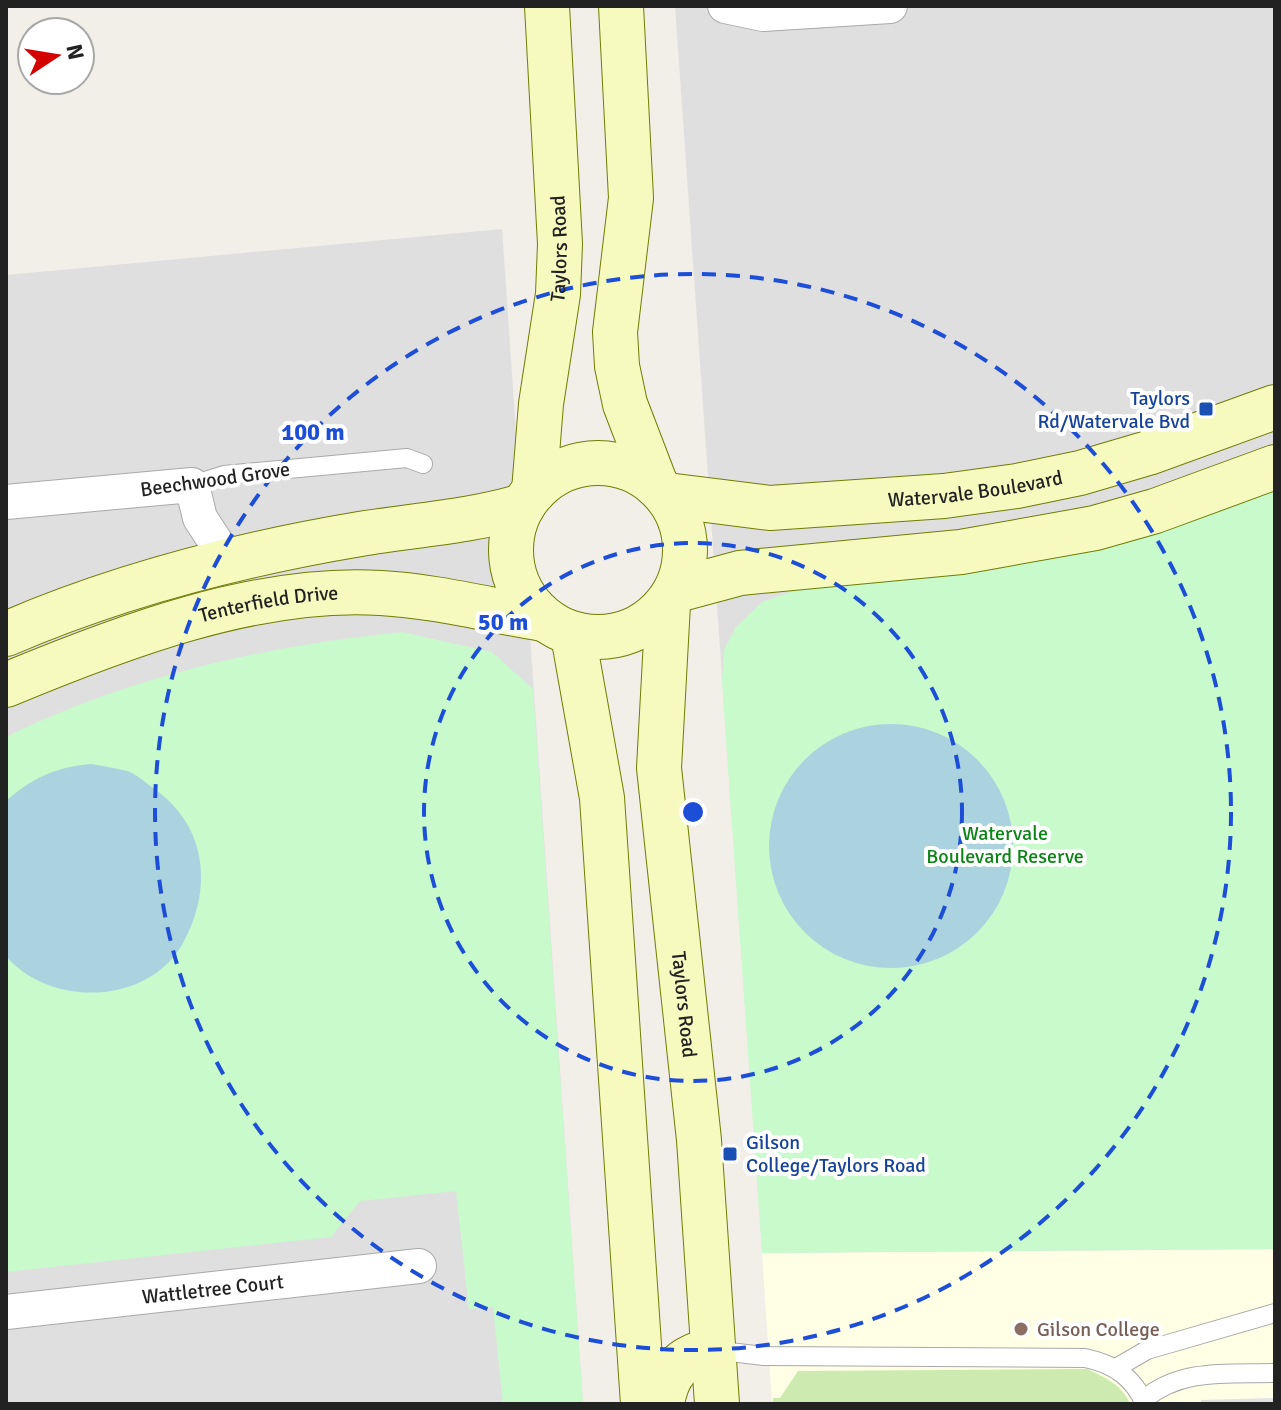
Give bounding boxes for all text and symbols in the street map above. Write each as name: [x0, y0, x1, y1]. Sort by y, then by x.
north arrow: [16, 16, 96, 96]
text: N: [60, 42, 90, 62]
street label: Taylors Road: [545, 194, 573, 304]
place label: Taylors Rd/Watervale Bvd: [1038, 386, 1190, 434]
marker: Taylors Rd/Watervale Bvd: [1197, 400, 1215, 418]
text: 100 m: [281, 417, 345, 447]
street label: Beechwood Grove: [139, 457, 292, 502]
street label: Watervale Boulevard: [887, 465, 1065, 513]
street label: Tenterfield Drive: [196, 581, 339, 628]
text: 50 m: [478, 607, 528, 637]
centre of rings: [679, 798, 707, 826]
park label: Watervale Boulevard Reserve: [926, 821, 1084, 869]
street label: Taylors Road: [666, 950, 702, 1059]
place label: Gilson College/Taylors Road: [746, 1130, 926, 1178]
marker: Gilson College/Taylors Road: [721, 1145, 739, 1163]
street label: Wattletree Court: [141, 1269, 285, 1310]
place label: Gilson College: [1037, 1317, 1160, 1342]
marker: Gilson College: [1012, 1320, 1030, 1338]

